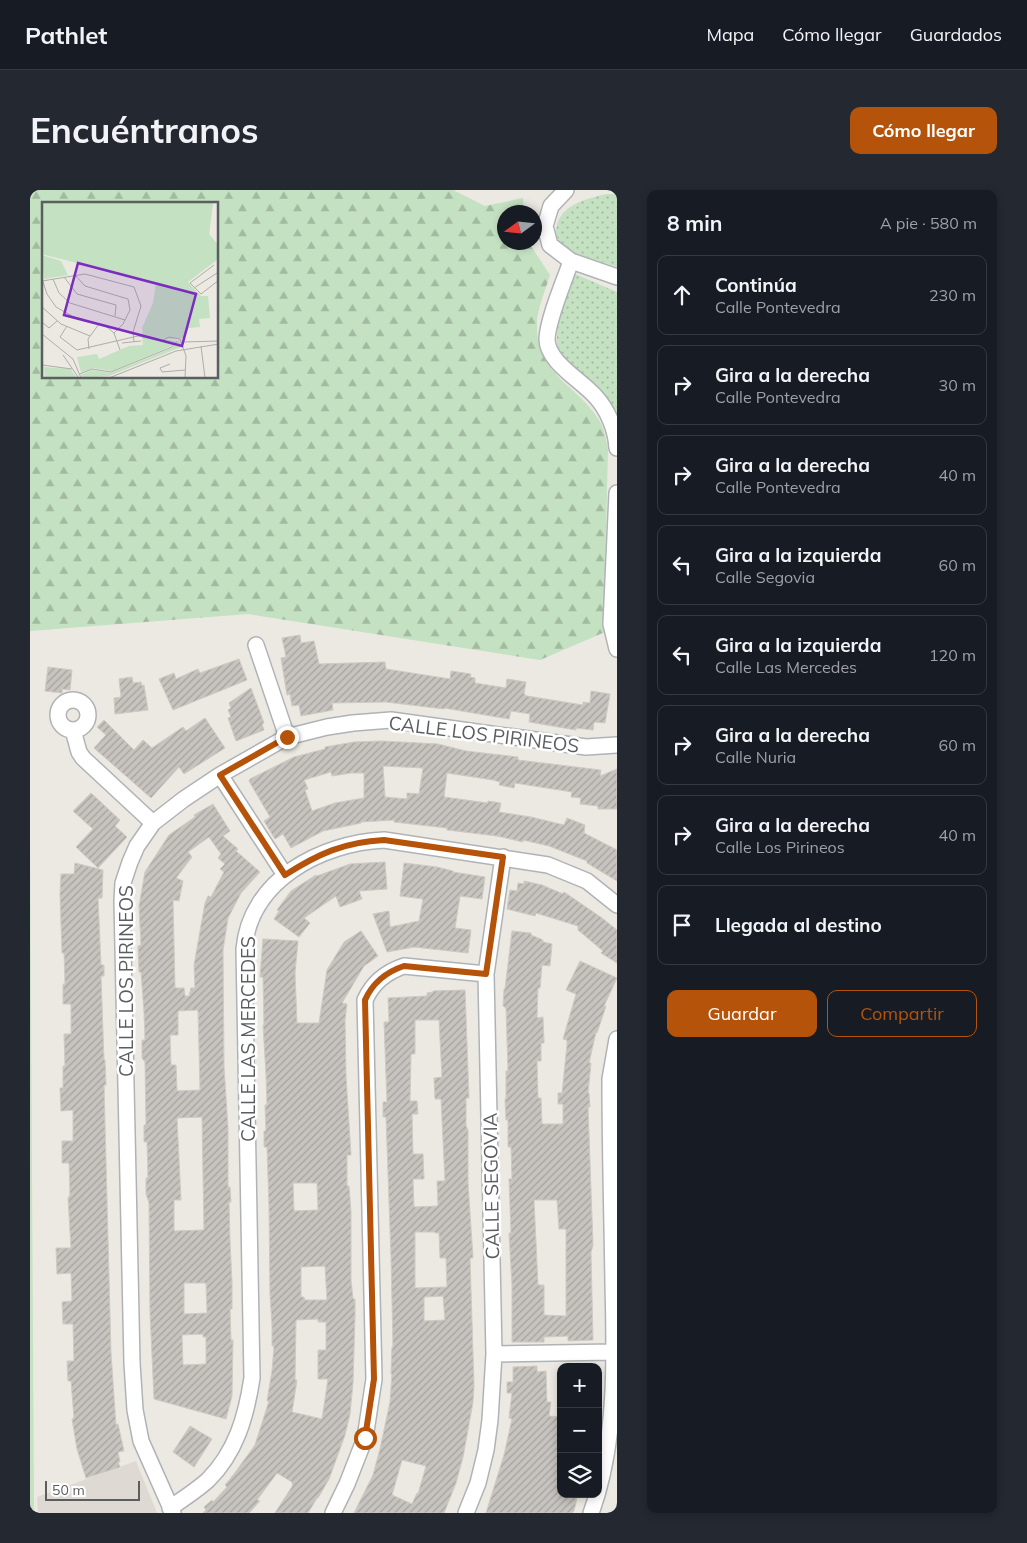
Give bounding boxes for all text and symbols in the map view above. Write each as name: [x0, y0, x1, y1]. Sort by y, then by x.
text: Pathlet: [25, 20, 107, 50]
text: Mapa: [706, 23, 754, 46]
text: Cómo llegar: [782, 23, 882, 46]
text: Guardados: [910, 23, 1002, 46]
button: Cómo llegar: [850, 107, 997, 154]
text: Encuéntranos: [30, 108, 259, 152]
inset map: [42, 202, 219, 379]
north arrow: [497, 205, 542, 250]
text: 8 min: [667, 210, 722, 236]
text: A pie · 580 m: [880, 213, 977, 233]
text: Continúa: [715, 273, 797, 297]
icon: ahead: [668, 281, 696, 309]
text: 230 m: [929, 285, 976, 305]
text: Calle Pontevedra: [715, 297, 840, 317]
text: Gira a la derecha: [715, 363, 870, 387]
icon: right: [668, 371, 696, 399]
text: 30 m: [939, 375, 976, 395]
text: Calle Pontevedra: [715, 387, 840, 407]
text: Gira a la derecha: [715, 453, 870, 477]
icon: right: [668, 461, 696, 489]
text: 40 m: [939, 465, 976, 485]
text: Calle Pontevedra: [715, 477, 840, 497]
text: Gira a la izquierda: [715, 543, 881, 567]
icon: left: [668, 551, 696, 579]
text: 60 m: [939, 555, 976, 575]
text: Calle Segovia: [715, 567, 815, 587]
text: Gira a la izquierda: [715, 633, 881, 657]
icon: left: [668, 641, 696, 669]
text: 120 m: [929, 645, 976, 665]
text: Calle Las Mercedes: [715, 657, 857, 677]
street label: CALLE LOS PIRINEOS: [387, 710, 581, 758]
text: Gira a la derecha: [715, 723, 870, 747]
route end: [276, 726, 299, 749]
icon: right: [668, 731, 696, 759]
text: 60 m: [939, 735, 976, 755]
text: Calle Nuria: [715, 747, 796, 767]
text: Gira a la derecha: [715, 813, 870, 837]
icon: right: [668, 821, 696, 849]
text: 40 m: [939, 825, 976, 845]
text: Calle Los Pirineos: [715, 837, 845, 857]
street label: CALLE LOS PIRINEOS: [114, 885, 138, 1077]
icon: arrive: [668, 911, 696, 939]
text: Llegada al destino: [715, 913, 882, 937]
street label: CALLE LAS MERCEDES: [236, 936, 260, 1142]
button: Guardar: [667, 990, 817, 1037]
button: Compartir: [827, 990, 977, 1037]
street label: CALLE SEGOVIA: [478, 1112, 504, 1260]
map controls: [557, 1363, 602, 1498]
button: +: [557, 1363, 602, 1408]
button: −: [557, 1408, 602, 1453]
route start: [354, 1427, 377, 1450]
button: layers: [557, 1453, 602, 1498]
scale bar: [45, 1478, 140, 1501]
text: 50 m: [52, 1481, 85, 1499]

